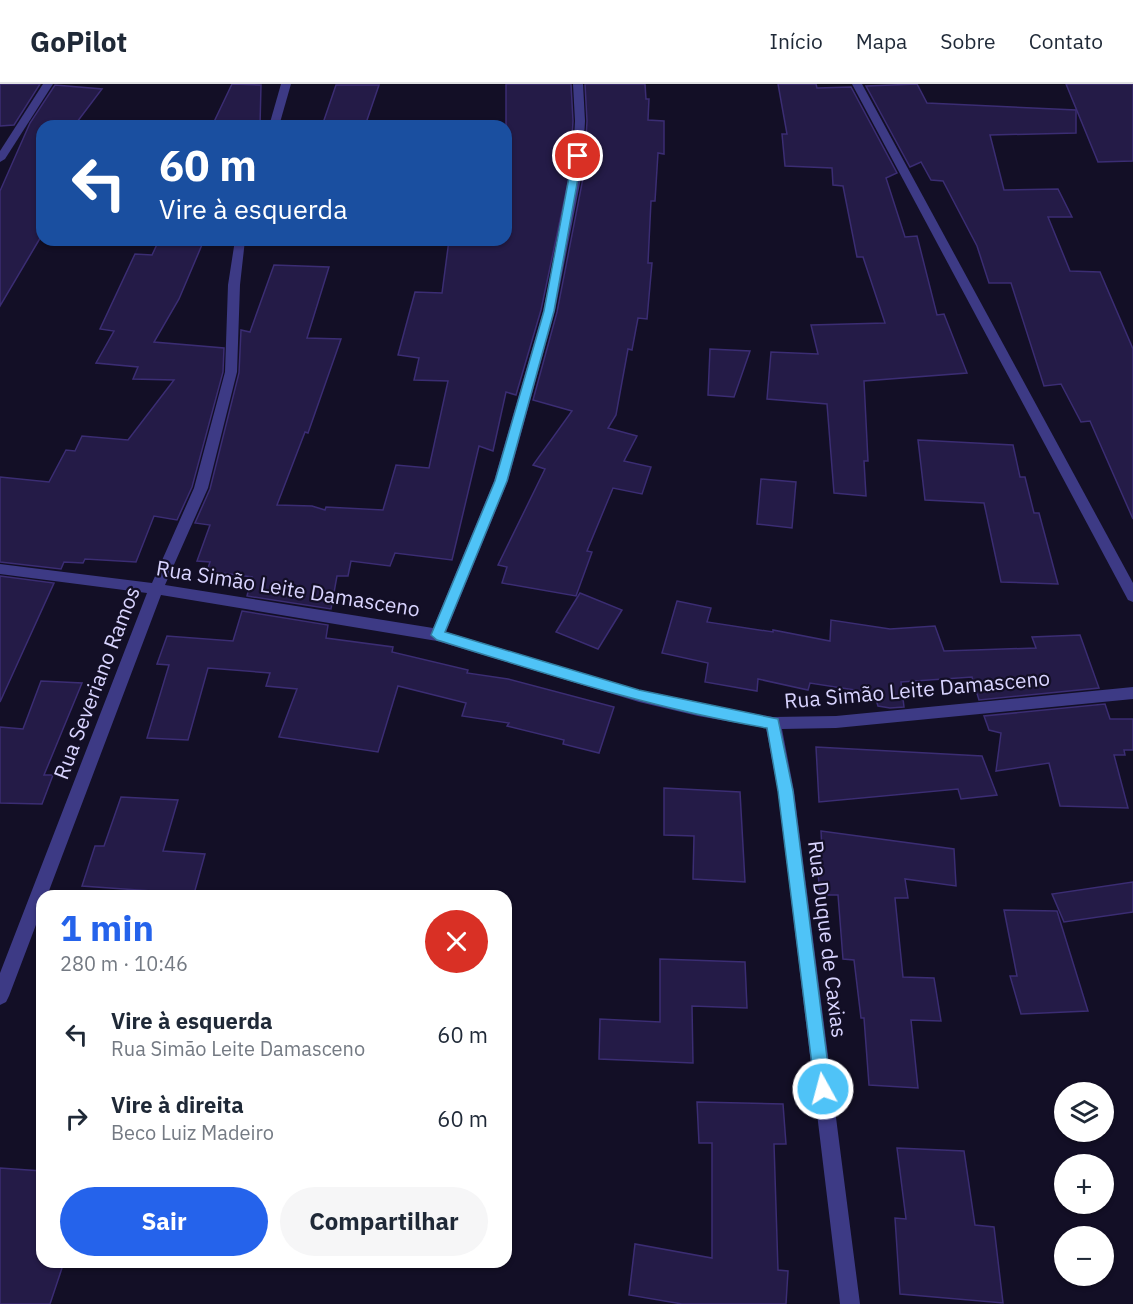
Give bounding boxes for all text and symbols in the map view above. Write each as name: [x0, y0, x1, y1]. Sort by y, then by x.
text: GoPilot: [30, 23, 127, 60]
text: Início: [770, 27, 823, 55]
text: Mapa: [856, 27, 907, 55]
text: Sobre: [940, 27, 996, 55]
text: Contato: [1029, 27, 1103, 55]
pin: [552, 130, 603, 181]
text: 60 m: [159, 138, 257, 193]
icon: arrive: [561, 139, 594, 172]
icon: left: [60, 144, 138, 222]
text: Vire à esquerda: [159, 191, 348, 226]
street label: Rua Simão Leite Damasceno: [154, 553, 422, 623]
street label: Rua Severiano Ramos: [46, 582, 146, 783]
street label: Rua Simão Leite Damasceno: [783, 663, 1051, 715]
street label: Rua Duque de Caxias: [802, 839, 854, 1039]
text: 1 min: [60, 904, 154, 951]
button: close: [425, 910, 488, 973]
text: 280 m · 10:46: [60, 950, 188, 977]
text: Vire à esquerda: [111, 1006, 273, 1035]
icon: left: [60, 1018, 93, 1051]
text: 60 m: [437, 1020, 488, 1049]
text: Rua Simão Leite Damasceno: [111, 1035, 365, 1062]
position arrow: [791, 1057, 855, 1121]
map controls: [1054, 1082, 1114, 1286]
button: layers: [1054, 1082, 1114, 1142]
text: Vire à direita: [111, 1090, 244, 1119]
icon: right: [60, 1102, 93, 1135]
text: 60 m: [437, 1104, 488, 1133]
text: Beco Luiz Madeiro: [111, 1119, 274, 1146]
button: +: [1054, 1154, 1114, 1214]
button: Sair: [60, 1187, 268, 1256]
button: Compartilhar: [280, 1187, 488, 1256]
button: −: [1054, 1226, 1114, 1286]

